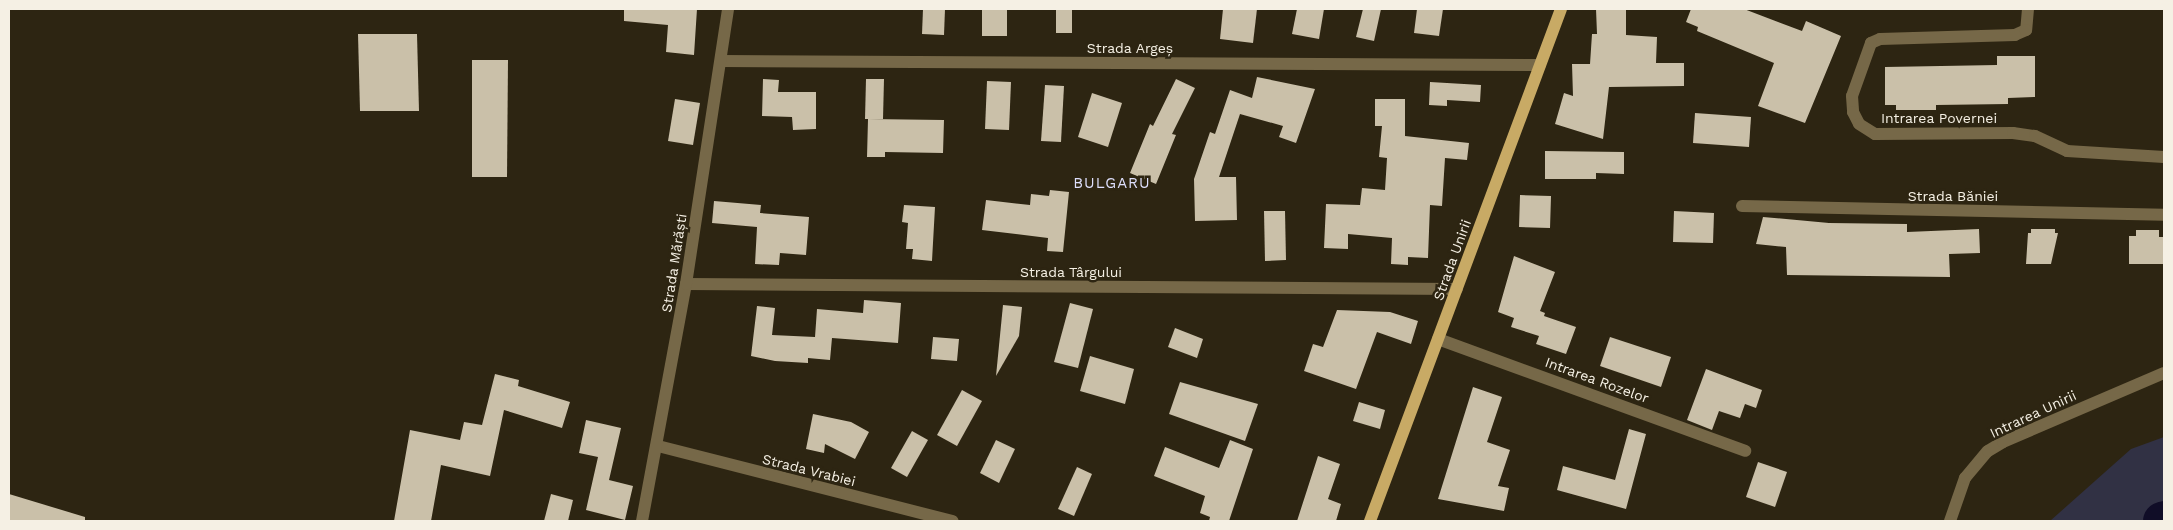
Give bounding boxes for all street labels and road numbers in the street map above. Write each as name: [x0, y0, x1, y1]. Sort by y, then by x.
street label: Strada Argeș: [1086, 40, 1174, 56]
street label: Intrarea Povernei: [1881, 110, 1997, 126]
street label: Strada Băniei: [1907, 188, 1999, 204]
street label: Strada Mărăști: [658, 212, 690, 314]
street label: Strada Unirii: [1430, 217, 1474, 303]
street label: Strada Târgului: [1020, 264, 1122, 280]
street label: Intrarea Rozelor: [1543, 353, 1651, 407]
street label: Intrarea Unirii: [1987, 387, 2079, 441]
street label: Strada Vrabiei: [760, 450, 858, 490]

